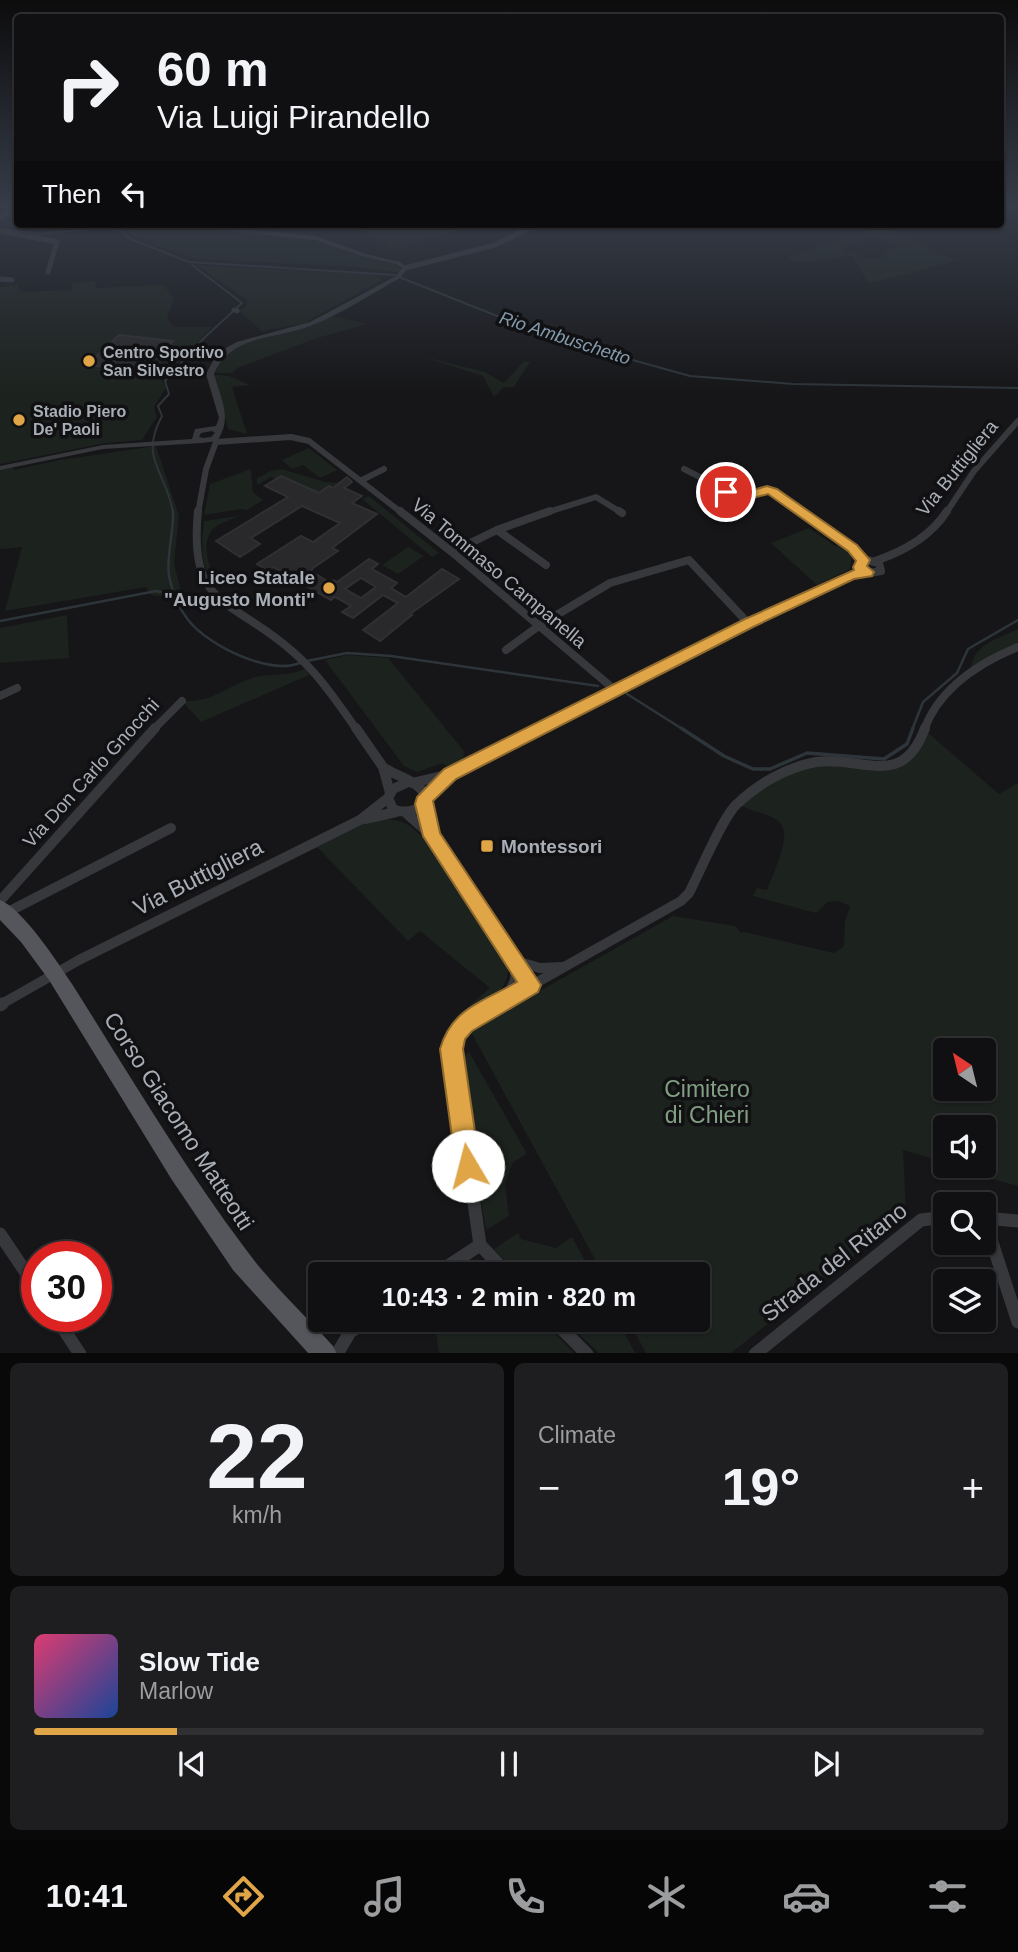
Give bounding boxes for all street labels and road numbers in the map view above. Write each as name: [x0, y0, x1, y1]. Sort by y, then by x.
street label: Via Buttigliera: [912, 416, 1002, 520]
street label: Via Tommaso Campanella: [408, 494, 591, 652]
street label: Via Don Carlo Gnocchi: [19, 694, 163, 852]
street label: Via Buttigliera: [129, 833, 267, 921]
street label: Corso Giacomo Matteotti: [99, 1007, 259, 1235]
street label: Strada del Ritano: [756, 1197, 912, 1327]

